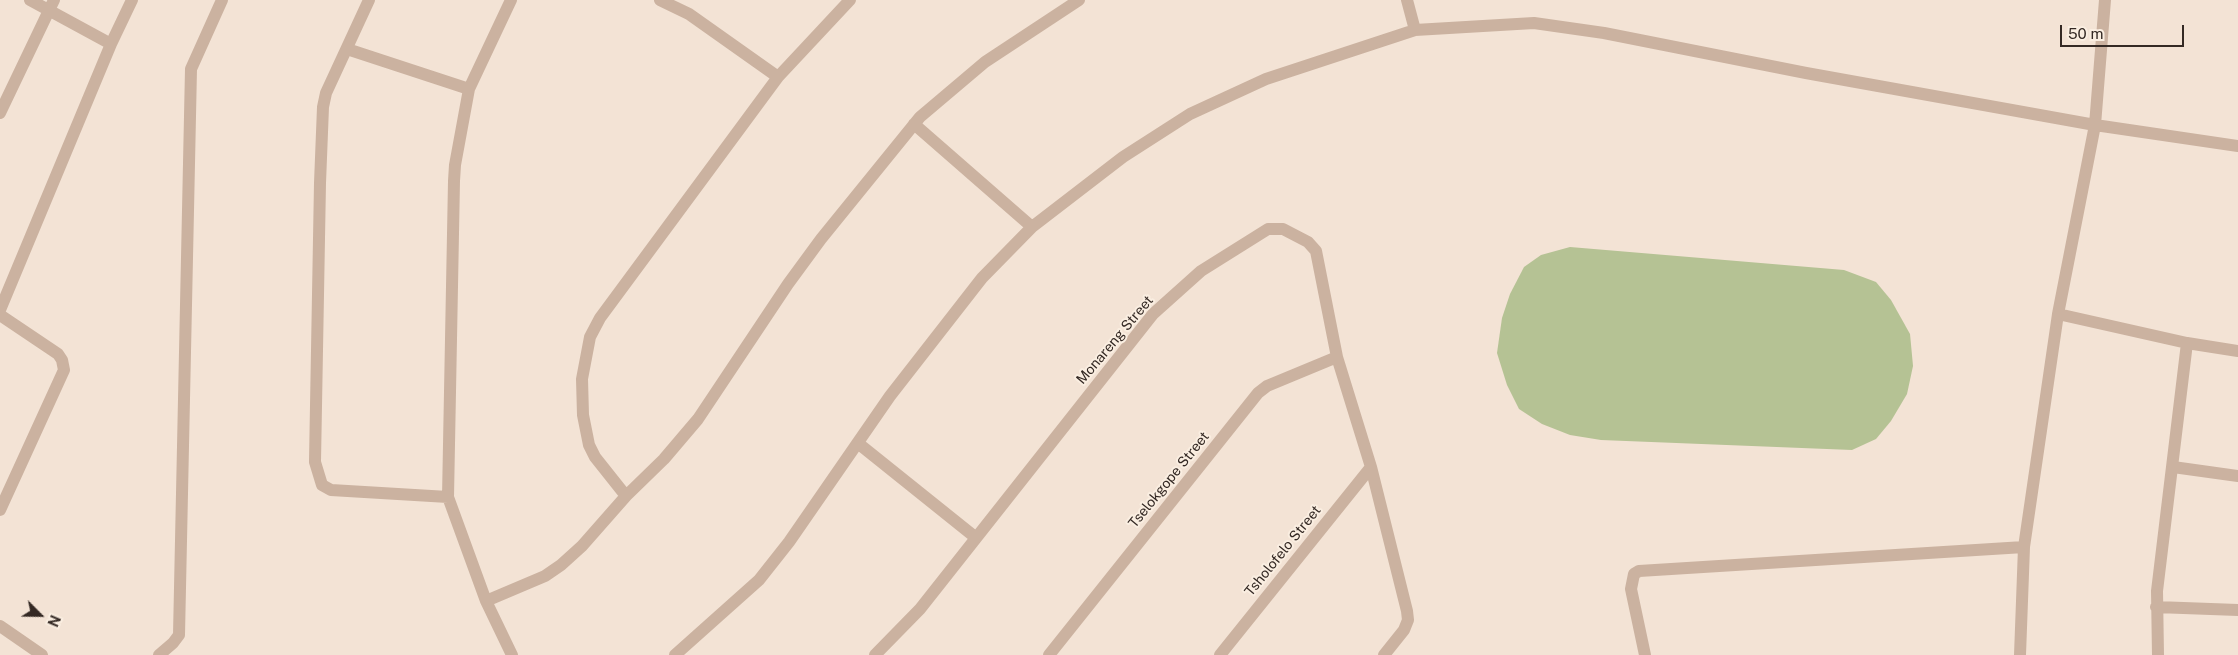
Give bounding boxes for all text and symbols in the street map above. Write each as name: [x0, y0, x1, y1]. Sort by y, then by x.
scale bar: [2063, 15, 2187, 47]
text: 50 m: [2068, 25, 2103, 42]
street label: Monareng Street: [1073, 292, 1157, 388]
street label: Tselokgope Street: [1125, 429, 1213, 531]
street label: Tsholofelo Street: [1241, 502, 1325, 600]
north arrow: [15, 590, 65, 640]
text: N: [44, 613, 63, 629]

